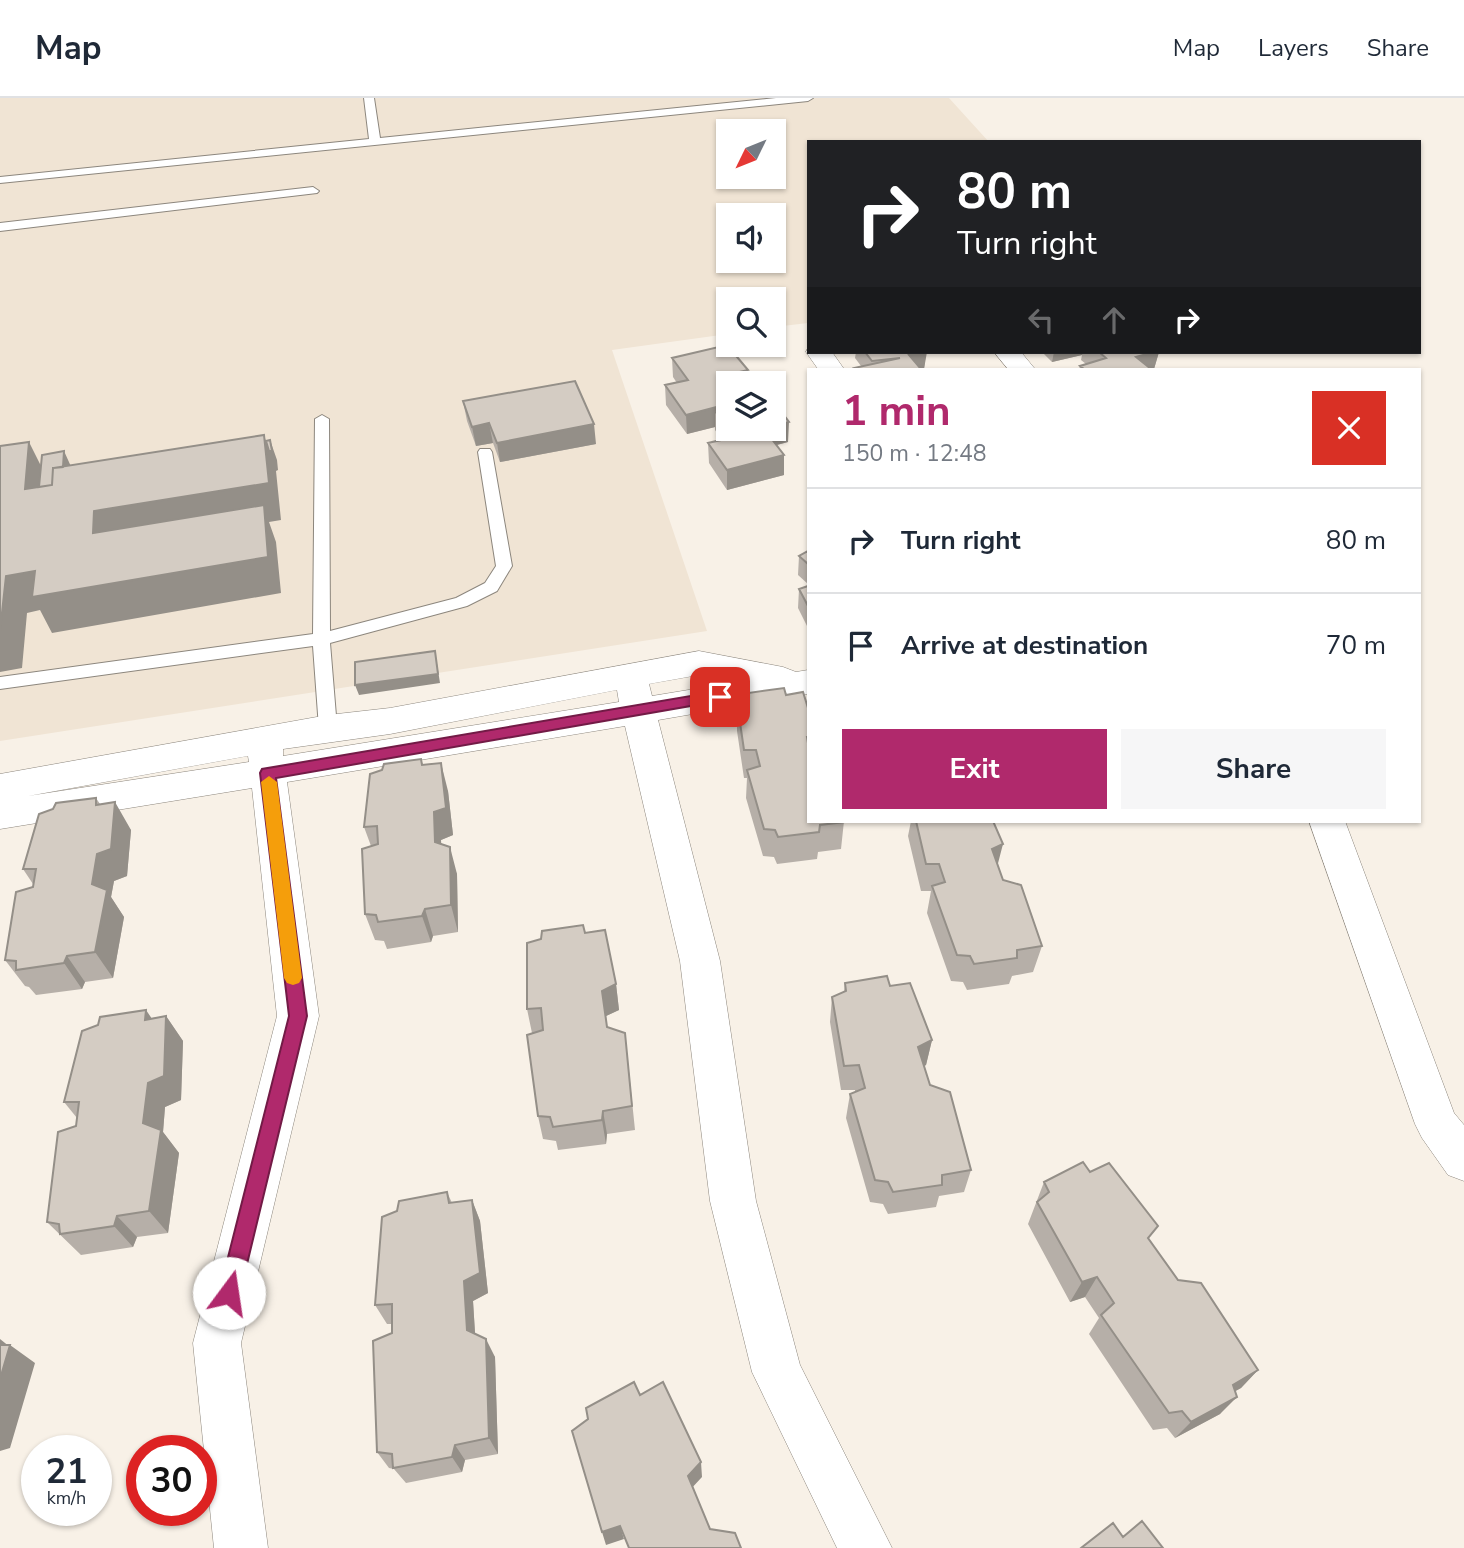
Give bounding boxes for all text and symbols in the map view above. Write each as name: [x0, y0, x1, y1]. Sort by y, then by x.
text: Map: [35, 26, 102, 71]
text: Map: [1173, 32, 1220, 64]
text: Layers: [1258, 32, 1329, 64]
text: Share: [1367, 32, 1429, 64]
north arrow: [716, 119, 786, 189]
map controls: [716, 119, 786, 441]
text: 80 m: [957, 158, 1072, 225]
icon: right: [842, 168, 933, 259]
button: sound: [716, 203, 786, 273]
text: Turn right: [957, 222, 1097, 265]
button: search: [716, 287, 786, 357]
icon: left: [1022, 301, 1060, 339]
icon: ahead: [1095, 301, 1133, 339]
icon: right: [1168, 301, 1206, 339]
button: layers: [716, 371, 786, 441]
text: 1 min: [842, 383, 951, 440]
button: close: [1312, 391, 1386, 465]
text: 150 m · 12:48: [842, 438, 987, 469]
icon: right: [842, 522, 880, 560]
text: Turn right: [901, 523, 1020, 558]
text: 80 m: [1326, 523, 1386, 558]
icon: arrive: [842, 627, 880, 665]
text: Arrive at destination: [901, 628, 1148, 663]
text: 70 m: [1326, 628, 1386, 663]
pin: [690, 667, 750, 727]
icon: arrive: [701, 678, 739, 716]
button: Exit: [842, 729, 1107, 809]
button: Share: [1121, 729, 1386, 809]
position arrow: [192, 1256, 266, 1330]
speed limit sign: 30: [126, 1435, 217, 1526]
text: 21: [45, 1448, 88, 1495]
text: km/h: [47, 1486, 86, 1510]

